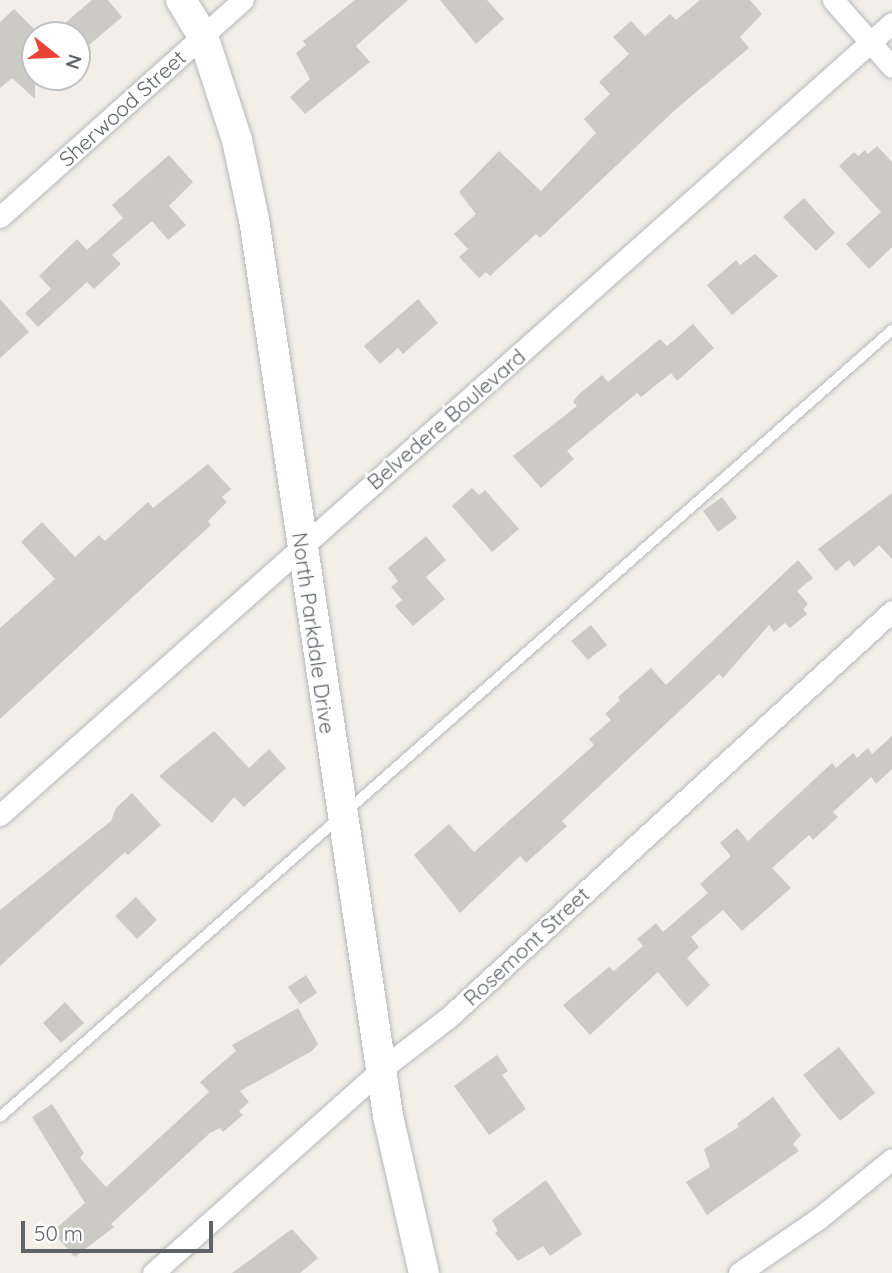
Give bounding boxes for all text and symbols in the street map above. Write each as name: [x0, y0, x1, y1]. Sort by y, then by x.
north arrow: [21, 21, 91, 91]
street label: Sherwood Street: [53, 45, 191, 171]
text: N: [60, 52, 88, 72]
street label: Belvedere Boulevard: [362, 343, 530, 495]
street label: North Parkdale Drive: [287, 531, 341, 735]
street label: Rosemont Street: [458, 881, 594, 1011]
scale bar: [24, 1206, 217, 1250]
text: 50 m: [34, 1220, 83, 1246]

